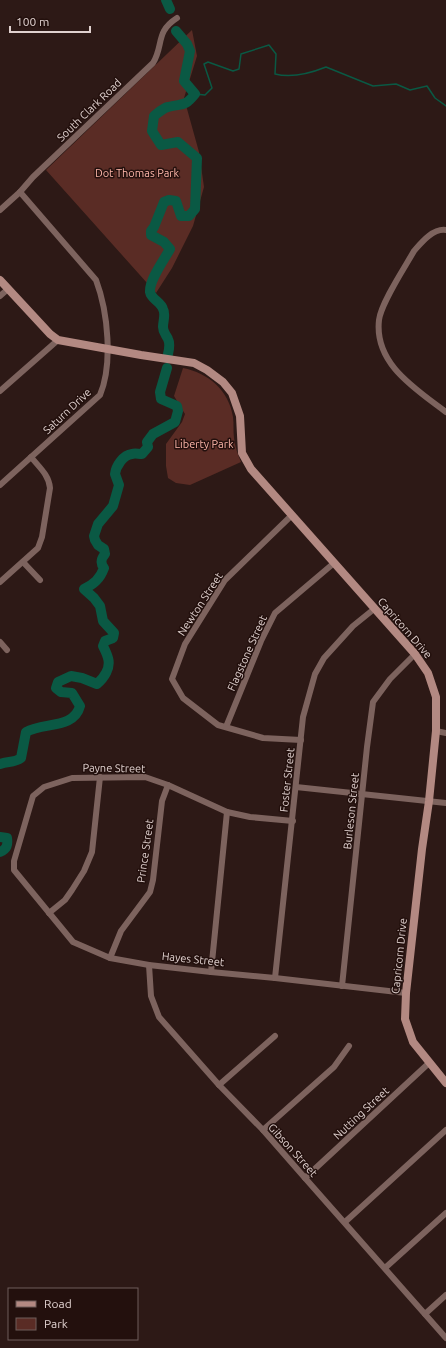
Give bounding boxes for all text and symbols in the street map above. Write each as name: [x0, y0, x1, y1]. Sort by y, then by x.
scale bar: [10, 8, 90, 34]
text: 100 m: [16, 15, 49, 28]
street label: South Clark Road: [54, 76, 124, 144]
park label: Dot Thomas Park: [95, 167, 180, 179]
street label: Saturn Drive: [41, 386, 93, 436]
park label: Liberty Park: [175, 438, 234, 450]
street label: Newton Street: [175, 570, 225, 638]
street label: Capricorn Drive: [375, 595, 435, 661]
street label: Flagstone Street: [225, 613, 269, 693]
street label: Foster Street: [278, 747, 296, 813]
street label: Payne Street: [82, 761, 146, 775]
street label: Burleson Street: [341, 771, 361, 850]
street label: Prince Street: [135, 818, 155, 884]
street label: Capricorn Drive: [389, 917, 409, 995]
street label: Hayes Street: [161, 950, 225, 968]
street label: Nutting Street: [331, 1084, 392, 1142]
street label: Gibson Street: [266, 1121, 320, 1179]
legend: [8, 1288, 138, 1340]
text: Road: [44, 1297, 72, 1310]
text: Park: [44, 1317, 68, 1330]

